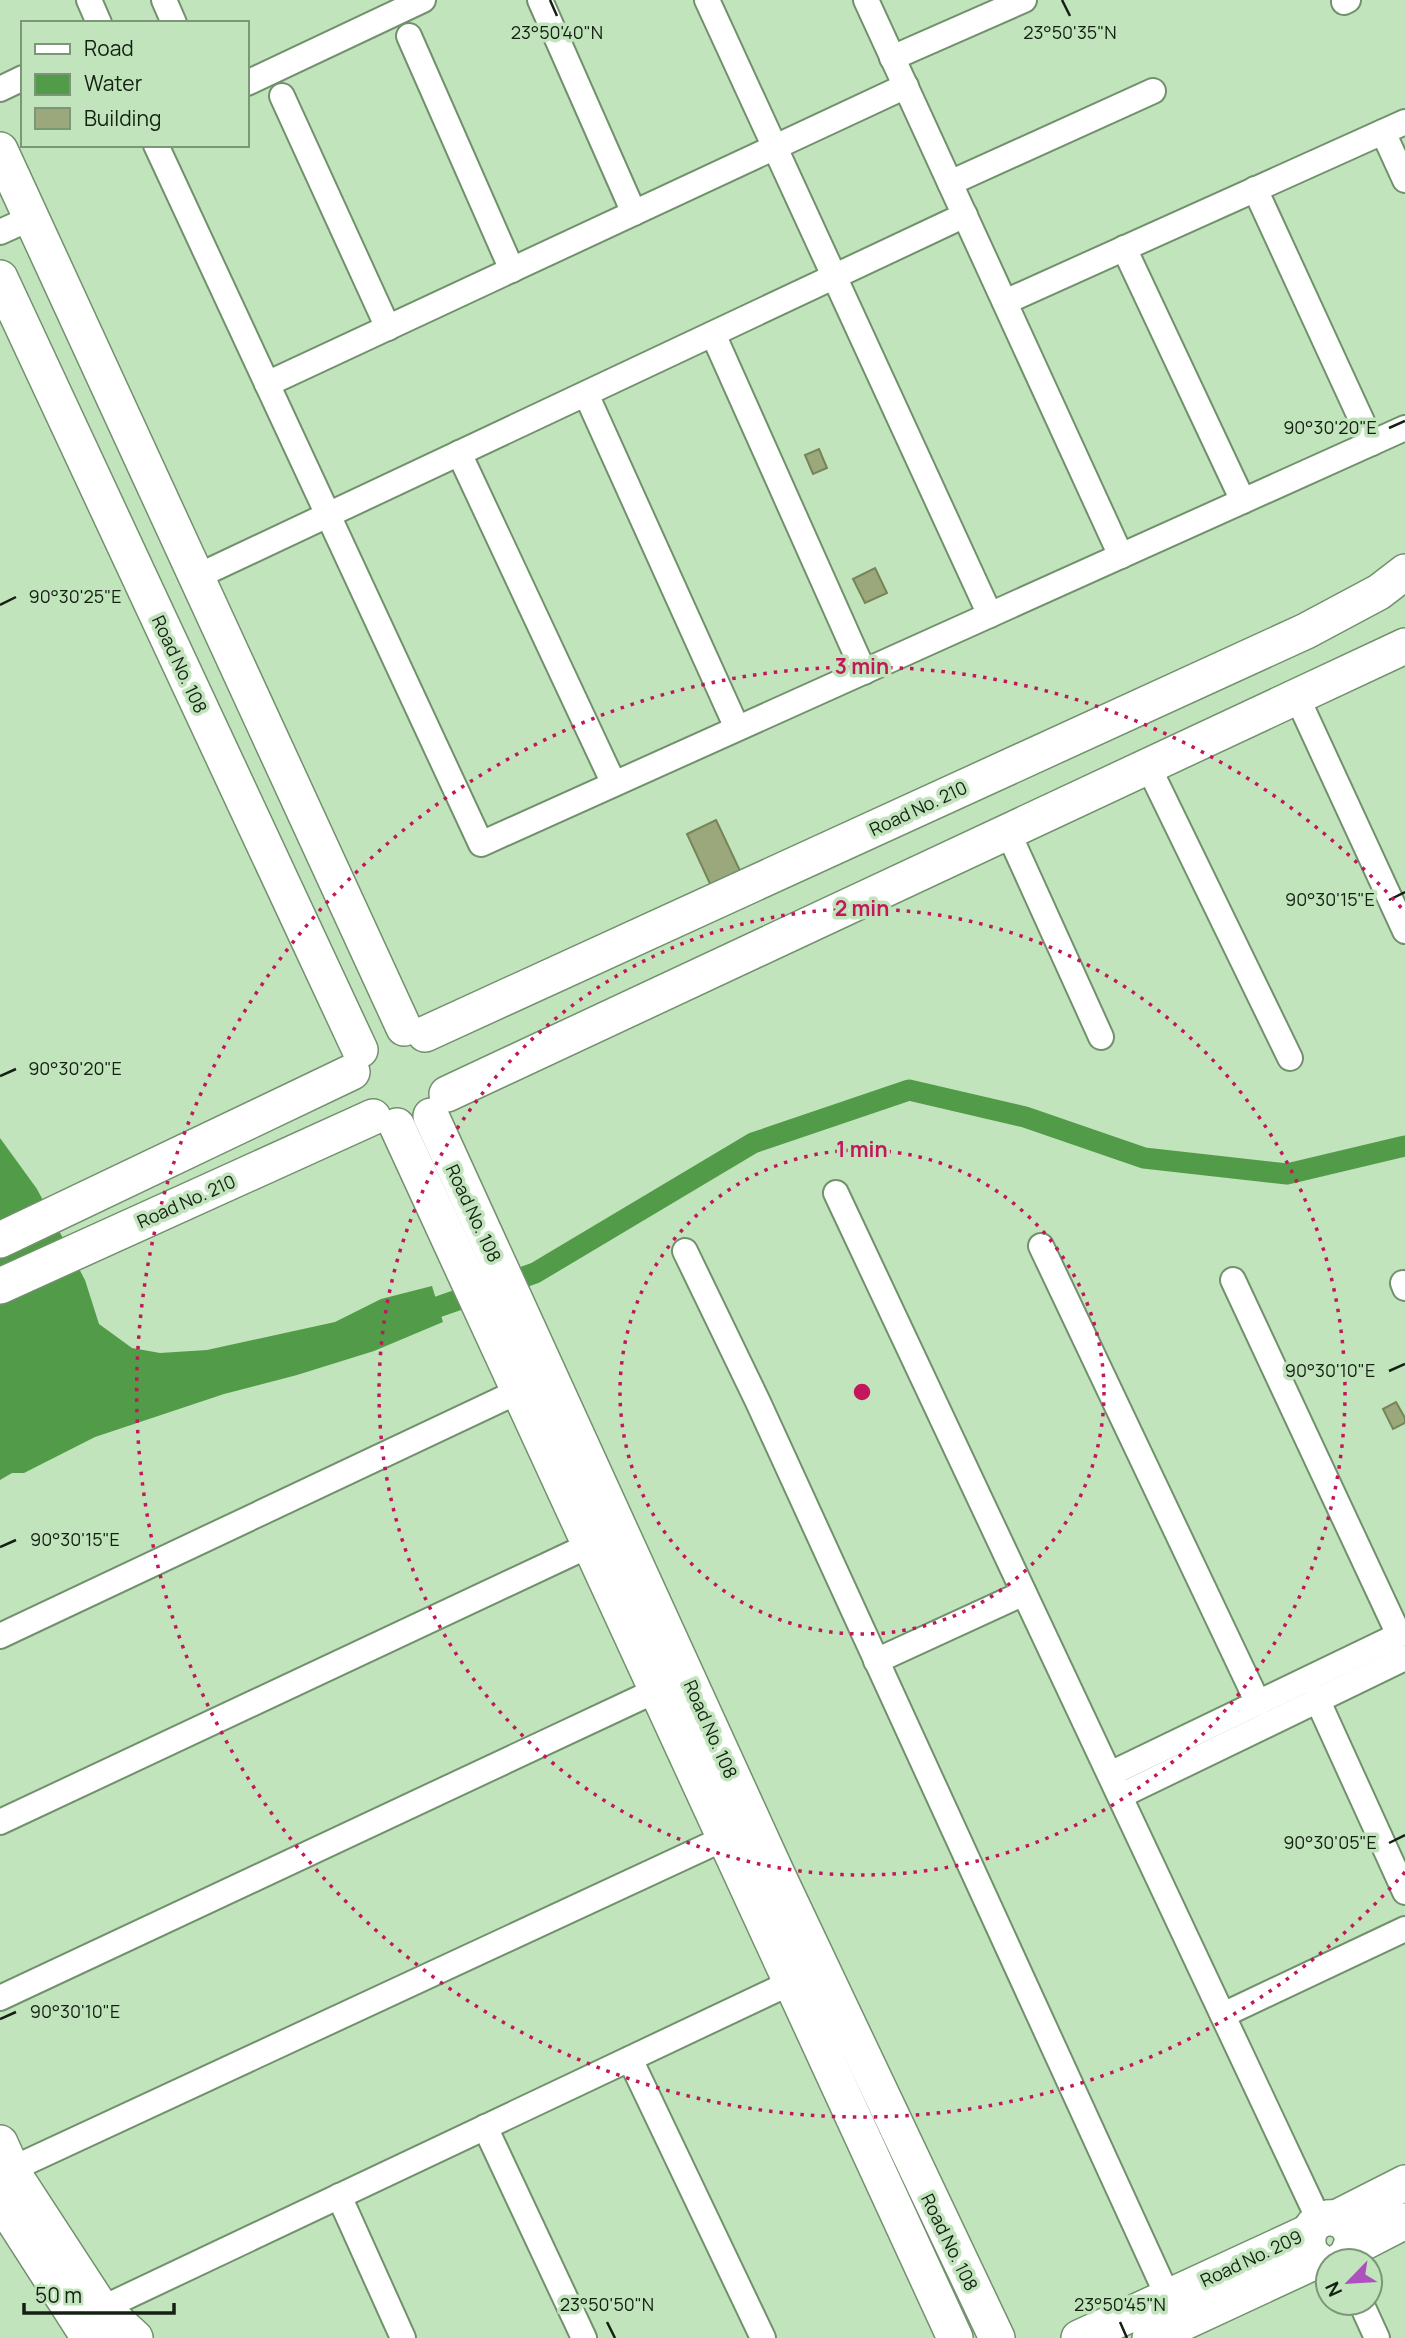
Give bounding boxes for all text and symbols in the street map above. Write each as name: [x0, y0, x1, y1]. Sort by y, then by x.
text: 23°50'40"N: [511, 20, 603, 44]
text: 23°50'35"N: [1023, 20, 1117, 44]
legend: [21, 21, 248, 147]
text: Road: [84, 34, 134, 62]
text: Water: [84, 69, 143, 97]
text: Building: [84, 104, 161, 132]
text: 90°30'20"E: [1283, 415, 1377, 439]
text: 90°30'25"E: [29, 584, 122, 608]
street label: Road No. 108: [147, 611, 213, 717]
text: 3 min: [835, 652, 889, 680]
street label: Road No. 210: [865, 775, 971, 841]
text: 90°30'15"E: [1285, 887, 1375, 911]
text: 2 min: [835, 894, 889, 922]
text: 90°30'20"E: [28, 1056, 122, 1080]
text: 1 min: [836, 1135, 888, 1163]
street label: Road No. 108: [441, 1160, 507, 1266]
street label: Road No. 210: [133, 1169, 239, 1233]
text: 90°30'10"E: [1285, 1358, 1375, 1382]
centre of rings: [850, 1380, 874, 1404]
text: 90°30'15"E: [30, 1527, 120, 1551]
street label: Road No. 108: [679, 1676, 743, 1782]
text: 90°30'05"E: [1283, 1830, 1377, 1854]
text: 90°30'10"E: [30, 1999, 120, 2023]
street label: Road No. 108: [916, 2189, 984, 2295]
street label: Road No. 209: [1196, 2224, 1306, 2292]
north arrow: [1314, 2247, 1384, 2317]
scale bar: [24, 2272, 175, 2316]
text: N: [1319, 2278, 1348, 2301]
text: 50 m: [35, 2281, 82, 2309]
text: 23°50'50"N: [560, 2292, 654, 2316]
text: 23°50'45"N: [1074, 2292, 1166, 2316]

